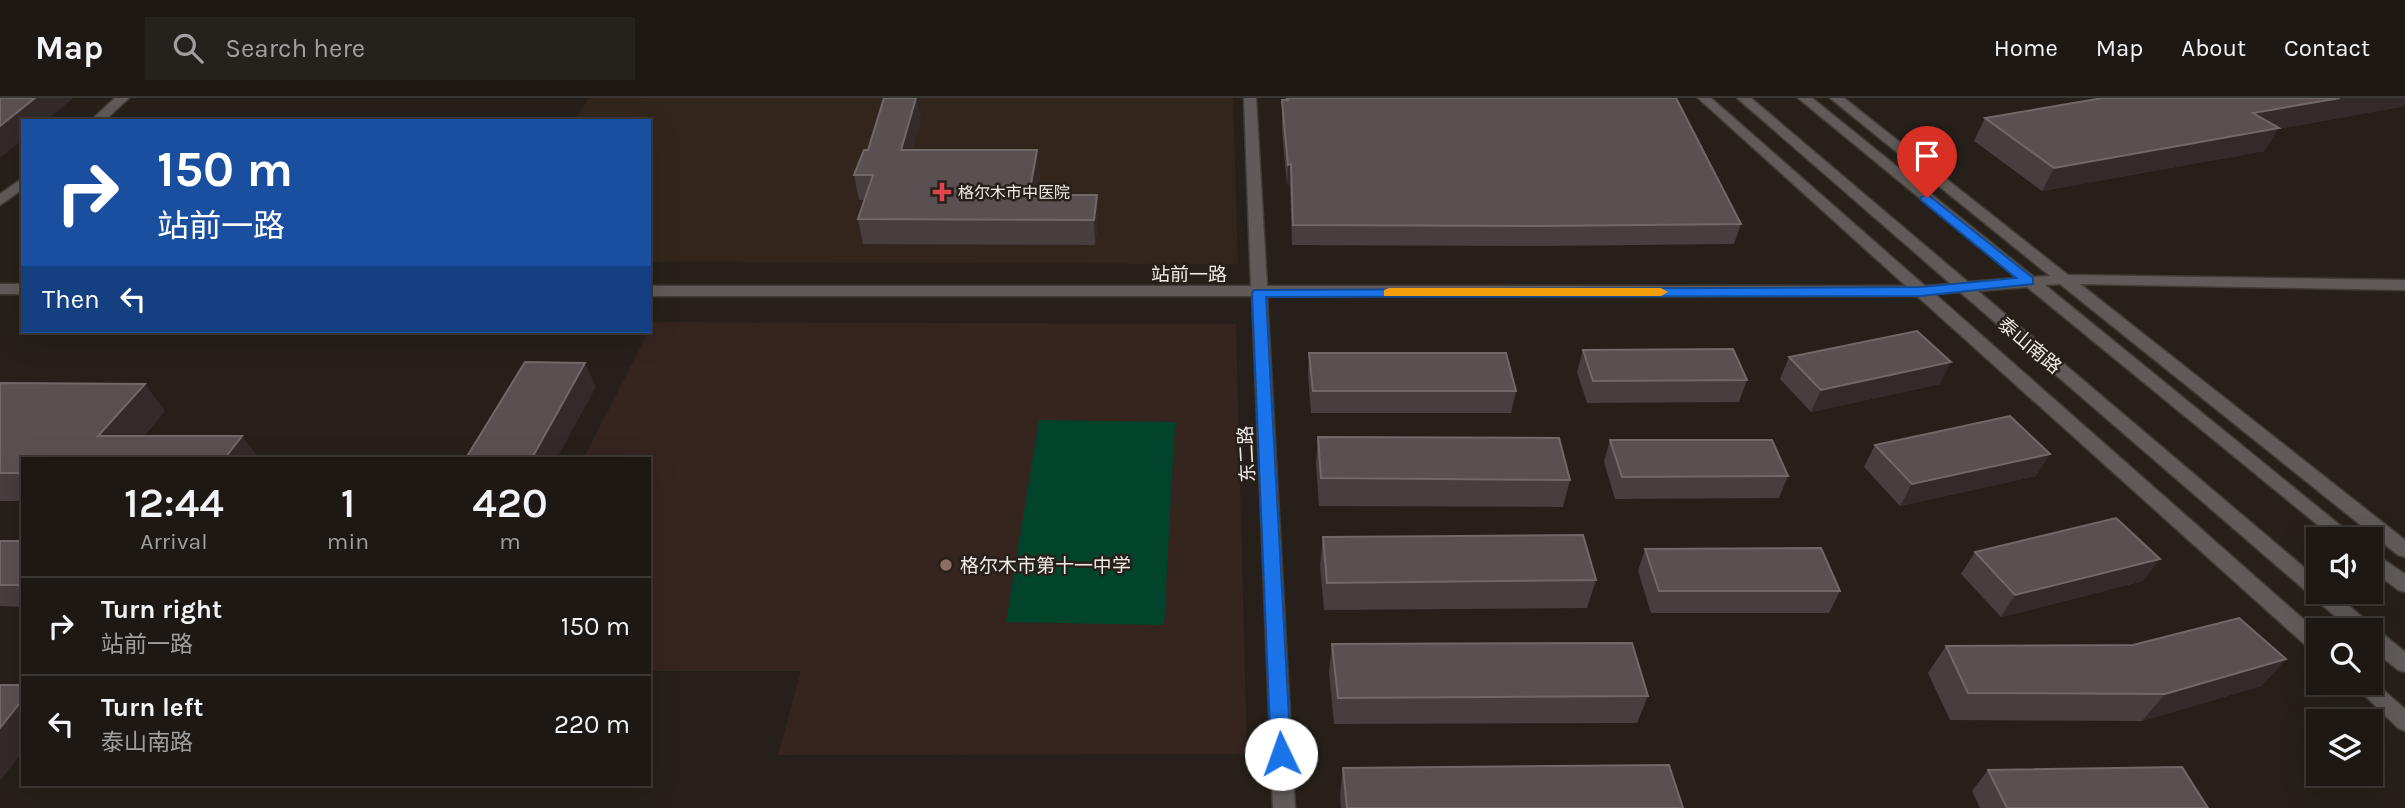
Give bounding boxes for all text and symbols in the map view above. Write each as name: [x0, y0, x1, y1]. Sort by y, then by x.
search box: [145, 17, 635, 80]
text: Map: [35, 29, 103, 67]
icon: search: [169, 29, 207, 67]
text: Search here: [225, 33, 365, 64]
text: Home: [1994, 34, 2058, 62]
text: Map: [2096, 34, 2143, 62]
text: About: [2181, 34, 2246, 62]
text: Contact: [2284, 34, 2370, 62]
pin: [1897, 126, 1957, 198]
icon: arrive: [1908, 137, 1946, 175]
text: 150 m: [157, 141, 293, 198]
icon: right: [42, 147, 133, 238]
marker: 格尔木市中医院: [932, 182, 952, 202]
place label: 格尔木市中医院: [958, 183, 1070, 202]
text: 站前一路: [157, 208, 285, 245]
street label: 站前一路: [1151, 264, 1227, 286]
icon: left: [114, 280, 152, 318]
text: Then: [42, 284, 100, 315]
street label: 泰山南路: [1993, 313, 2066, 379]
street label: 东二路: [1235, 425, 1259, 483]
text: 12:44: [124, 478, 224, 528]
text: 1: [341, 478, 355, 528]
text: 420: [472, 478, 548, 528]
map controls: [2306, 527, 2383, 786]
button: sound: [2306, 527, 2383, 604]
text: Arrival: [140, 528, 208, 555]
text: min: [327, 528, 369, 555]
text: m: [499, 528, 521, 555]
place label: 格尔木市第十一中学: [960, 555, 1131, 577]
marker: 格尔木市第十一中学: [938, 557, 954, 573]
text: Turn right: [101, 594, 222, 625]
icon: right: [42, 607, 80, 645]
text: 150 m: [561, 611, 630, 642]
button: search: [2306, 618, 2383, 695]
text: 站前一路: [101, 631, 193, 658]
text: Turn left: [101, 692, 203, 723]
icon: left: [42, 705, 80, 743]
text: 220 m: [554, 709, 630, 740]
button: layers: [2306, 709, 2383, 786]
position arrow: [1244, 717, 1318, 791]
text: 泰山南路: [101, 729, 193, 756]

